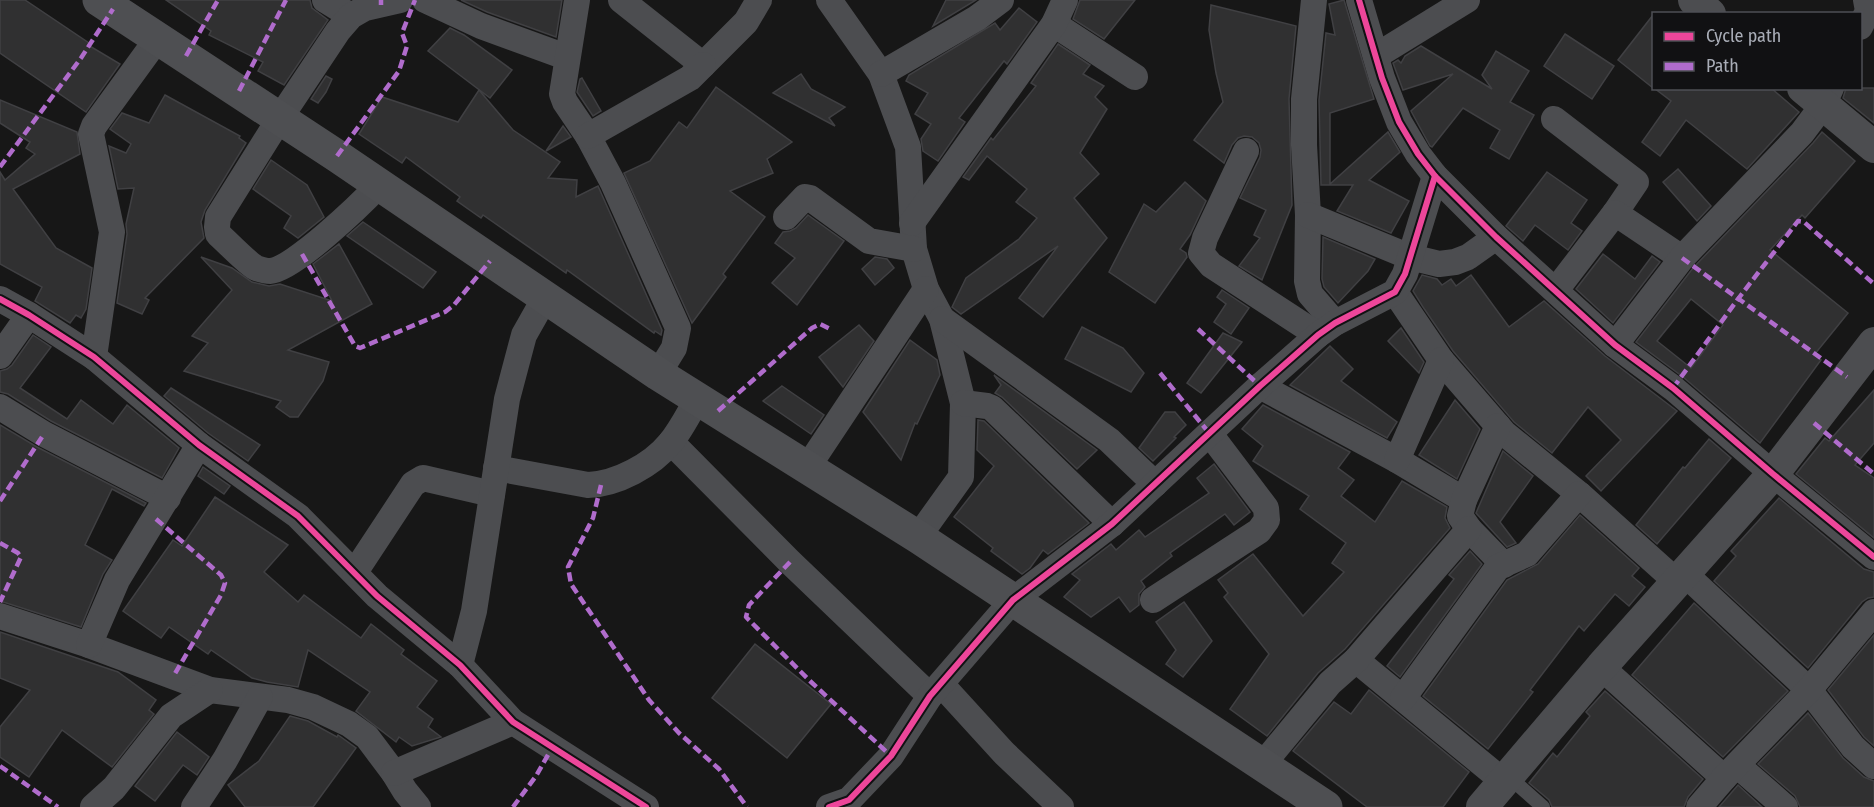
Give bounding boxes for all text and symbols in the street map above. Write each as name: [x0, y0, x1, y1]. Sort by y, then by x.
legend: [1652, 12, 1862, 90]
text: Cycle path: [1706, 25, 1781, 47]
text: Path: [1706, 55, 1739, 77]

